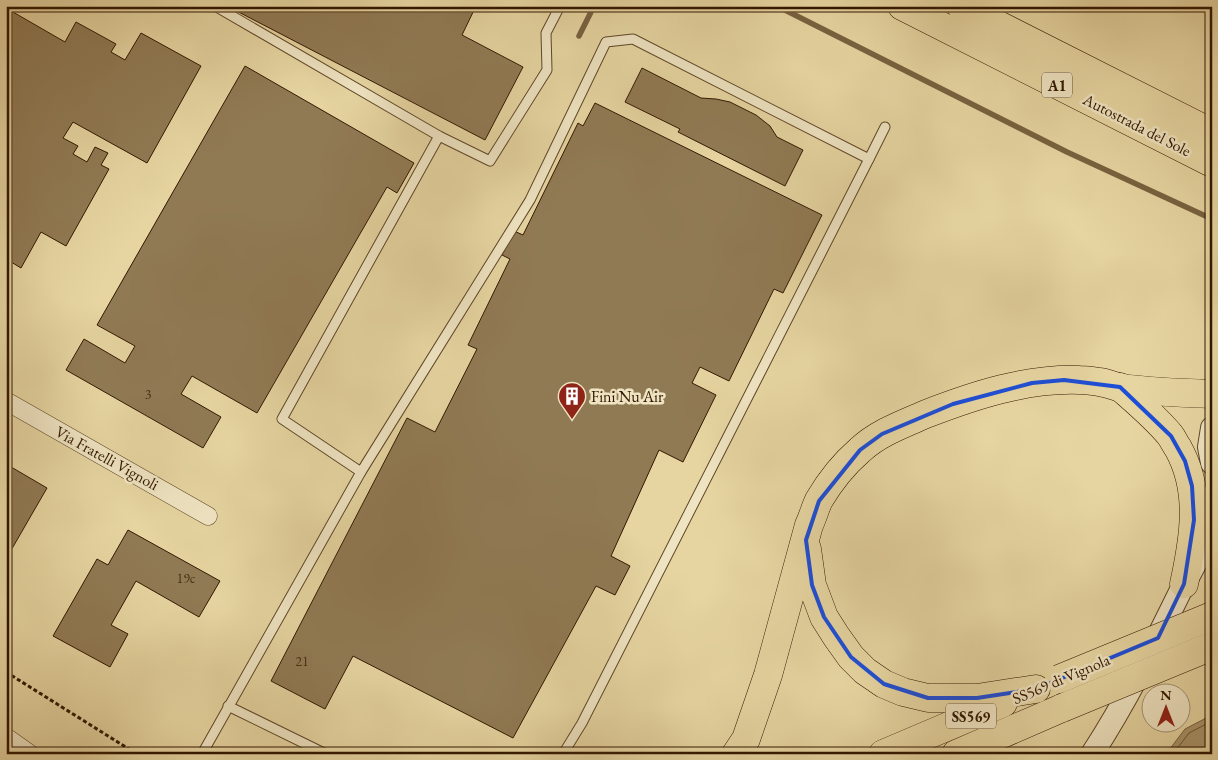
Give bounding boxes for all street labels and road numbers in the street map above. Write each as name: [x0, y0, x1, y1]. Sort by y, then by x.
road number: A1: [1042, 72, 1072, 98]
street label: Autostrada del Sole: [1078, 88, 1195, 161]
street label: Via Fratelli Vignoli: [52, 421, 163, 495]
street label: SS569 di Vignola: [1009, 649, 1114, 709]
road number: SS569: [946, 704, 996, 728]

